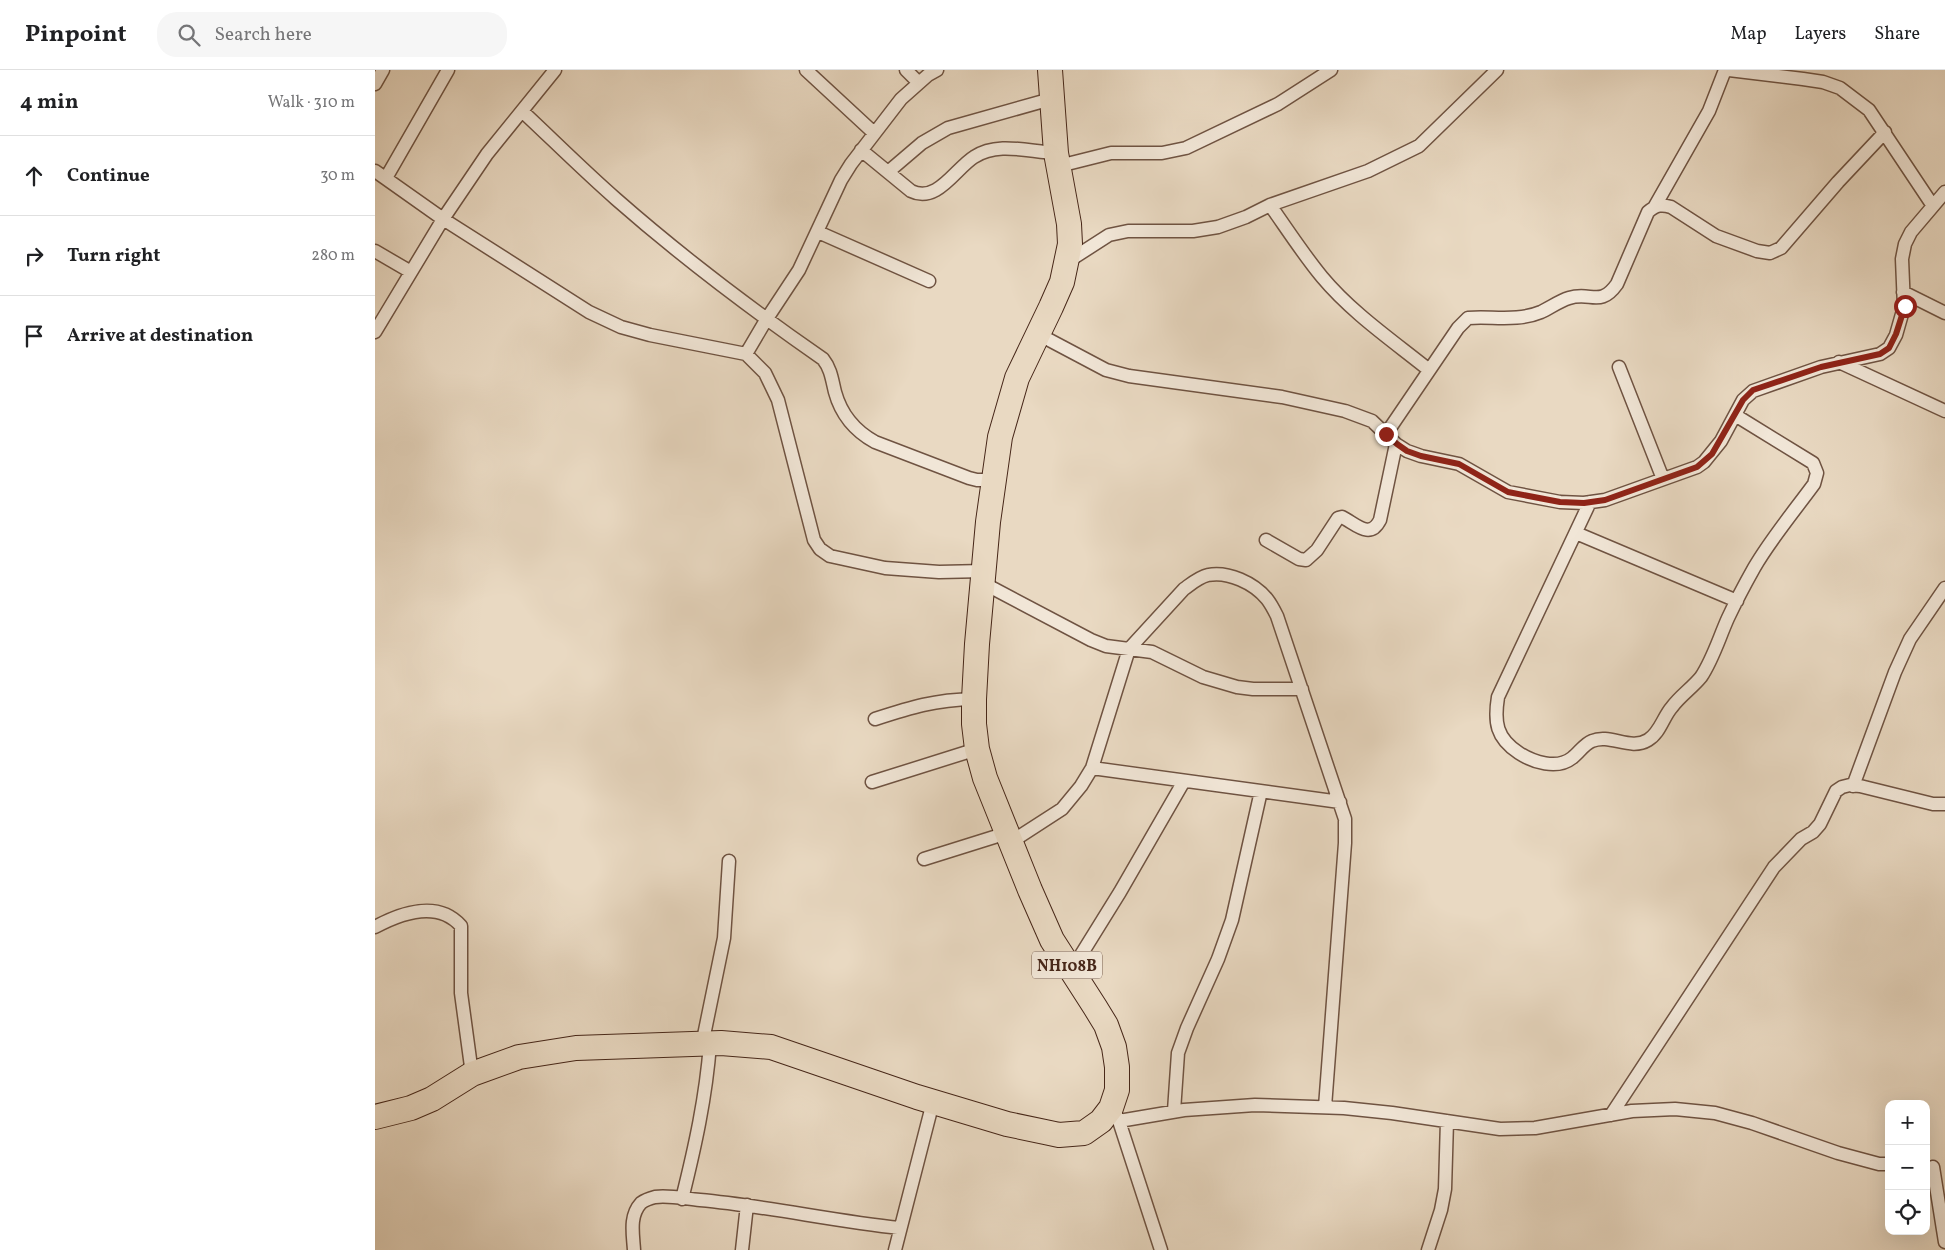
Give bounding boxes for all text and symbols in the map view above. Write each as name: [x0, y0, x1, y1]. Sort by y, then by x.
search box: [157, 12, 507, 57]
text: Pinpoint: [25, 18, 127, 52]
icon: search: [175, 21, 203, 49]
text: Search here: [215, 22, 312, 48]
text: Map: [1730, 22, 1766, 47]
text: Layers: [1794, 22, 1846, 47]
text: Share: [1874, 22, 1920, 47]
text: 4 min: [20, 88, 79, 117]
text: Walk · 310 m: [268, 92, 355, 114]
icon: ahead: [20, 162, 48, 190]
text: Continue: [67, 163, 150, 189]
text: 30 m: [320, 165, 355, 187]
icon: right: [20, 242, 48, 270]
text: Turn right: [67, 243, 160, 269]
text: 280 m: [311, 245, 355, 267]
route start: [1894, 295, 1917, 318]
icon: arrive: [20, 322, 48, 350]
text: Arrive at destination: [67, 323, 253, 349]
route end: [1375, 423, 1398, 446]
road number: NH108B: [1032, 952, 1102, 978]
map controls: [1885, 1100, 1930, 1235]
button: +: [1885, 1100, 1930, 1145]
button: −: [1885, 1145, 1930, 1190]
button: locate: [1885, 1190, 1930, 1235]

